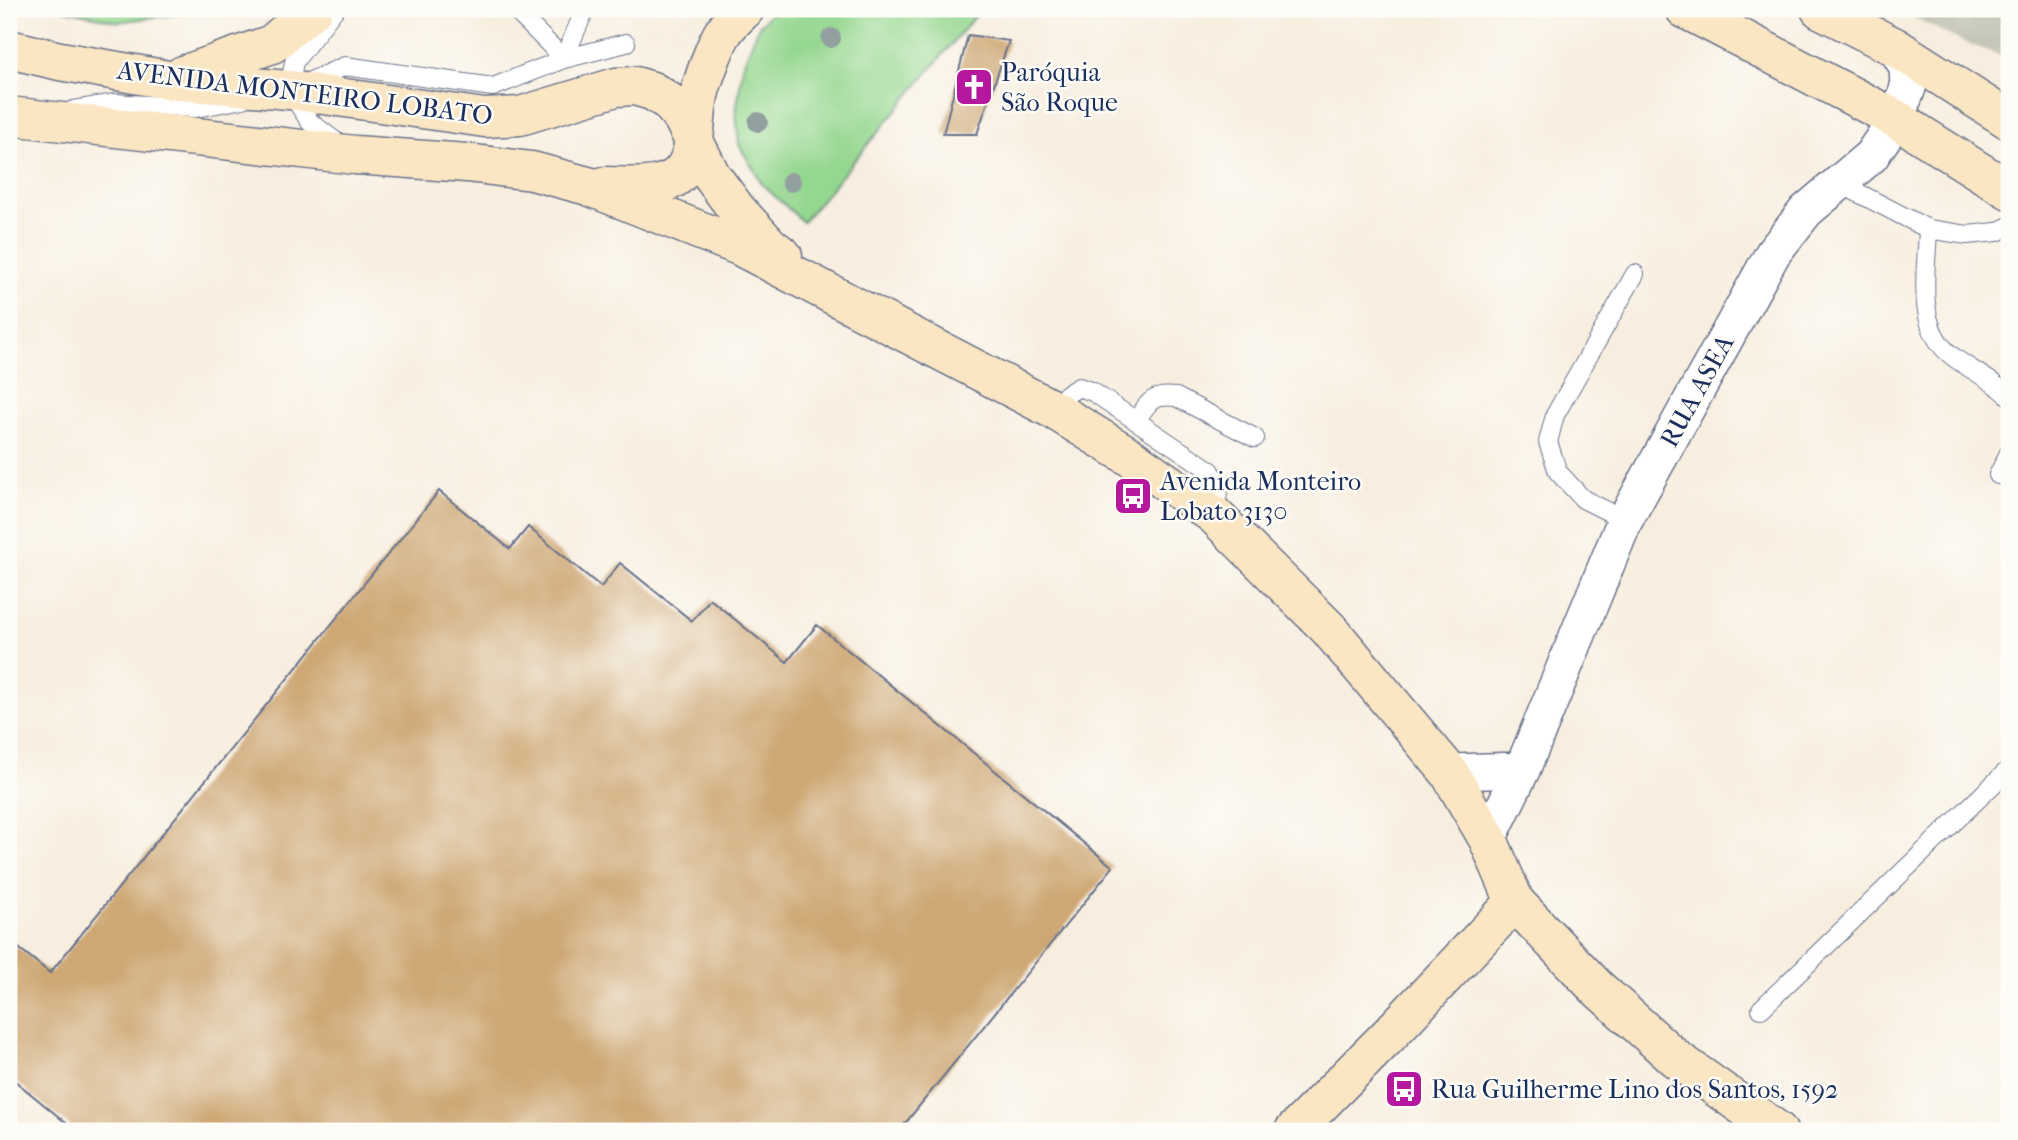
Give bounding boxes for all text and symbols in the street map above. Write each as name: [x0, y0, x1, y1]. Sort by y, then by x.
street label: AVENIDA MONTEIRO LOBATO: [115, 54, 494, 131]
place label: Paróquia São Roque: [1001, 57, 1118, 118]
church icon: Paróquia São Roque: [953, 66, 995, 108]
street label: RUA ASEA: [1653, 328, 1741, 453]
place label: Avenida Monteiro Lobato 3130: [1159, 466, 1361, 527]
bus stop icon: Avenida Monteiro Lobato 3130: [1112, 475, 1154, 517]
bus stop icon: Rua Guilherme Lino dos Santos, 1592: [1383, 1068, 1425, 1110]
place label: Rua Guilherme Lino dos Santos, 1592: [1431, 1074, 1838, 1105]

